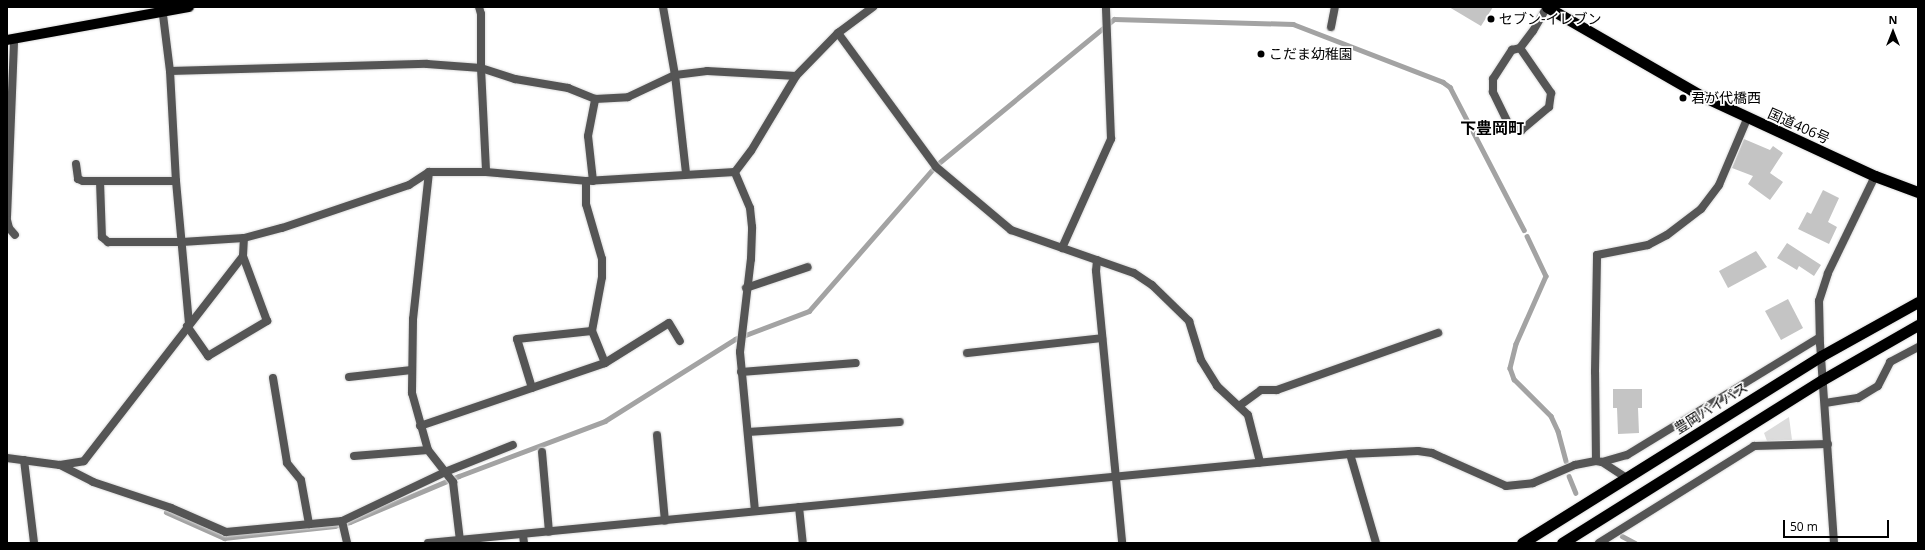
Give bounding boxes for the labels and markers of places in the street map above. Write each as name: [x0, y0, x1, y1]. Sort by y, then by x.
place label: セブン-イレブン: [1499, 11, 1602, 27]
marker: セブン-イレブン: [1486, 14, 1496, 24]
place label: こだま幼稚園: [1269, 46, 1353, 62]
marker: こだま幼稚園: [1256, 49, 1266, 59]
place label: 君が代橋西: [1691, 90, 1761, 106]
marker: 君が代橋西: [1678, 93, 1688, 103]

